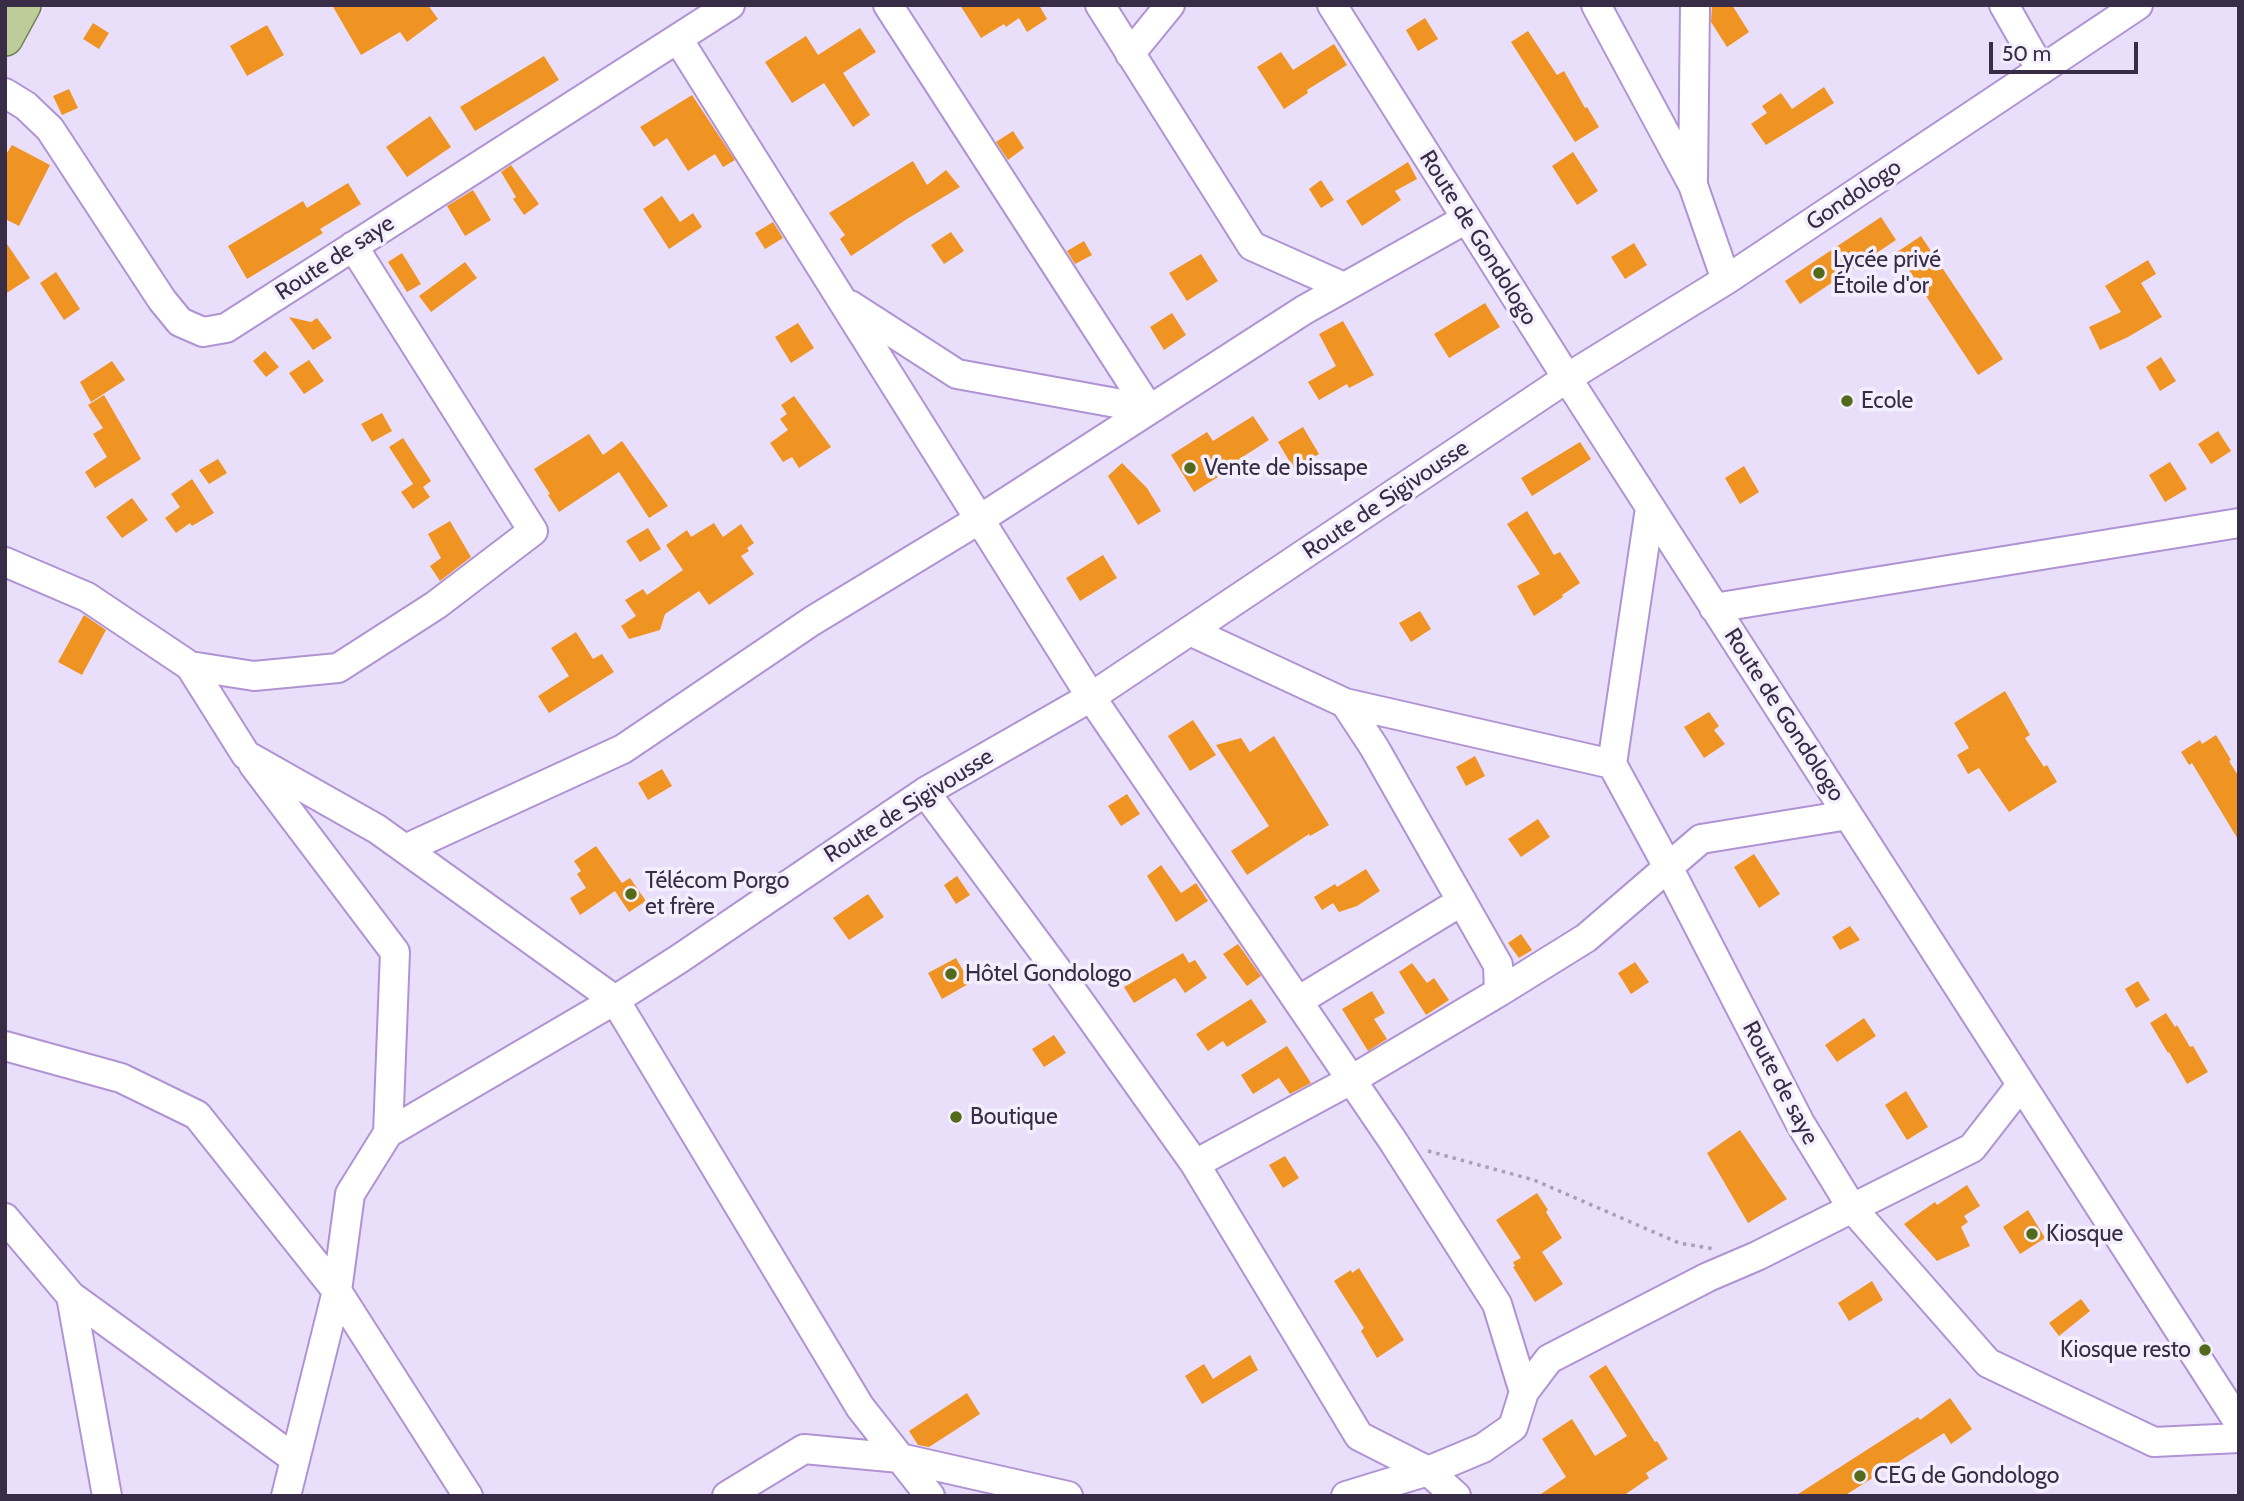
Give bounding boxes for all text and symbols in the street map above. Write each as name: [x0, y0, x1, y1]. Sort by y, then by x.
scale bar: [1992, 28, 2141, 72]
text: 50 m: [2002, 41, 2051, 66]
street label: Route de Gondologo: [1413, 146, 1543, 330]
street label: Gondologo: [1801, 153, 1907, 237]
street label: Route de saye: [271, 209, 399, 307]
place label: Lycée privé Étoile d'or: [1833, 246, 1941, 300]
marker: Lycée privé Étoile d'or: [1811, 265, 1827, 281]
place label: Ecole: [1861, 387, 1913, 415]
marker: Ecole: [1839, 393, 1855, 409]
street label: Route de Sigivousse: [1298, 434, 1474, 566]
place label: Vente de bissape: [1204, 454, 1368, 482]
marker: Vente de bissape: [1182, 460, 1198, 476]
street label: Route de Gondologo: [1718, 623, 1850, 807]
street label: Route de Sigivousse: [819, 743, 999, 869]
place label: Télécom Porgo et frère: [645, 867, 789, 921]
marker: Télécom Porgo et frère: [623, 886, 639, 902]
place label: Hôtel Gondologo: [965, 960, 1132, 988]
marker: Hôtel Gondologo: [943, 966, 959, 982]
street label: Route de saye: [1736, 1017, 1824, 1149]
place label: Boutique: [970, 1103, 1058, 1131]
marker: Boutique: [948, 1109, 964, 1125]
place label: Kiosque: [2046, 1220, 2123, 1248]
marker: Kiosque: [2024, 1226, 2040, 1242]
place label: Kiosque resto: [2060, 1336, 2191, 1364]
marker: Kiosque resto: [2197, 1342, 2213, 1358]
place label: CEG de Gondologo: [1874, 1462, 2059, 1490]
marker: CEG de Gondologo: [1852, 1468, 1868, 1484]

